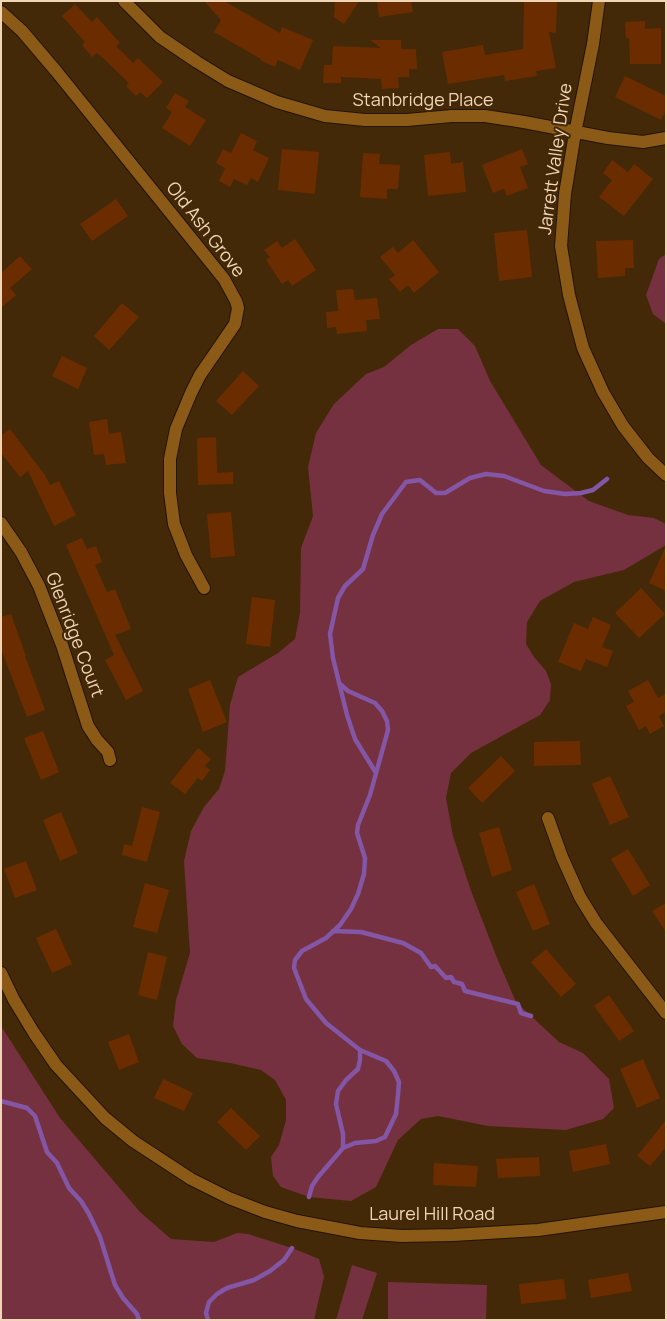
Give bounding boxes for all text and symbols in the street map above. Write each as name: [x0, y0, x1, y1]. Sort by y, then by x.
street label: Jarrett Valley Drive: [535, 82, 577, 236]
street label: Stanbridge Place: [352, 90, 494, 112]
street label: Old Ash Grove: [161, 178, 249, 282]
street label: Glenridge Court: [40, 570, 108, 700]
street label: Laurel Hill Road: [369, 1204, 495, 1226]

